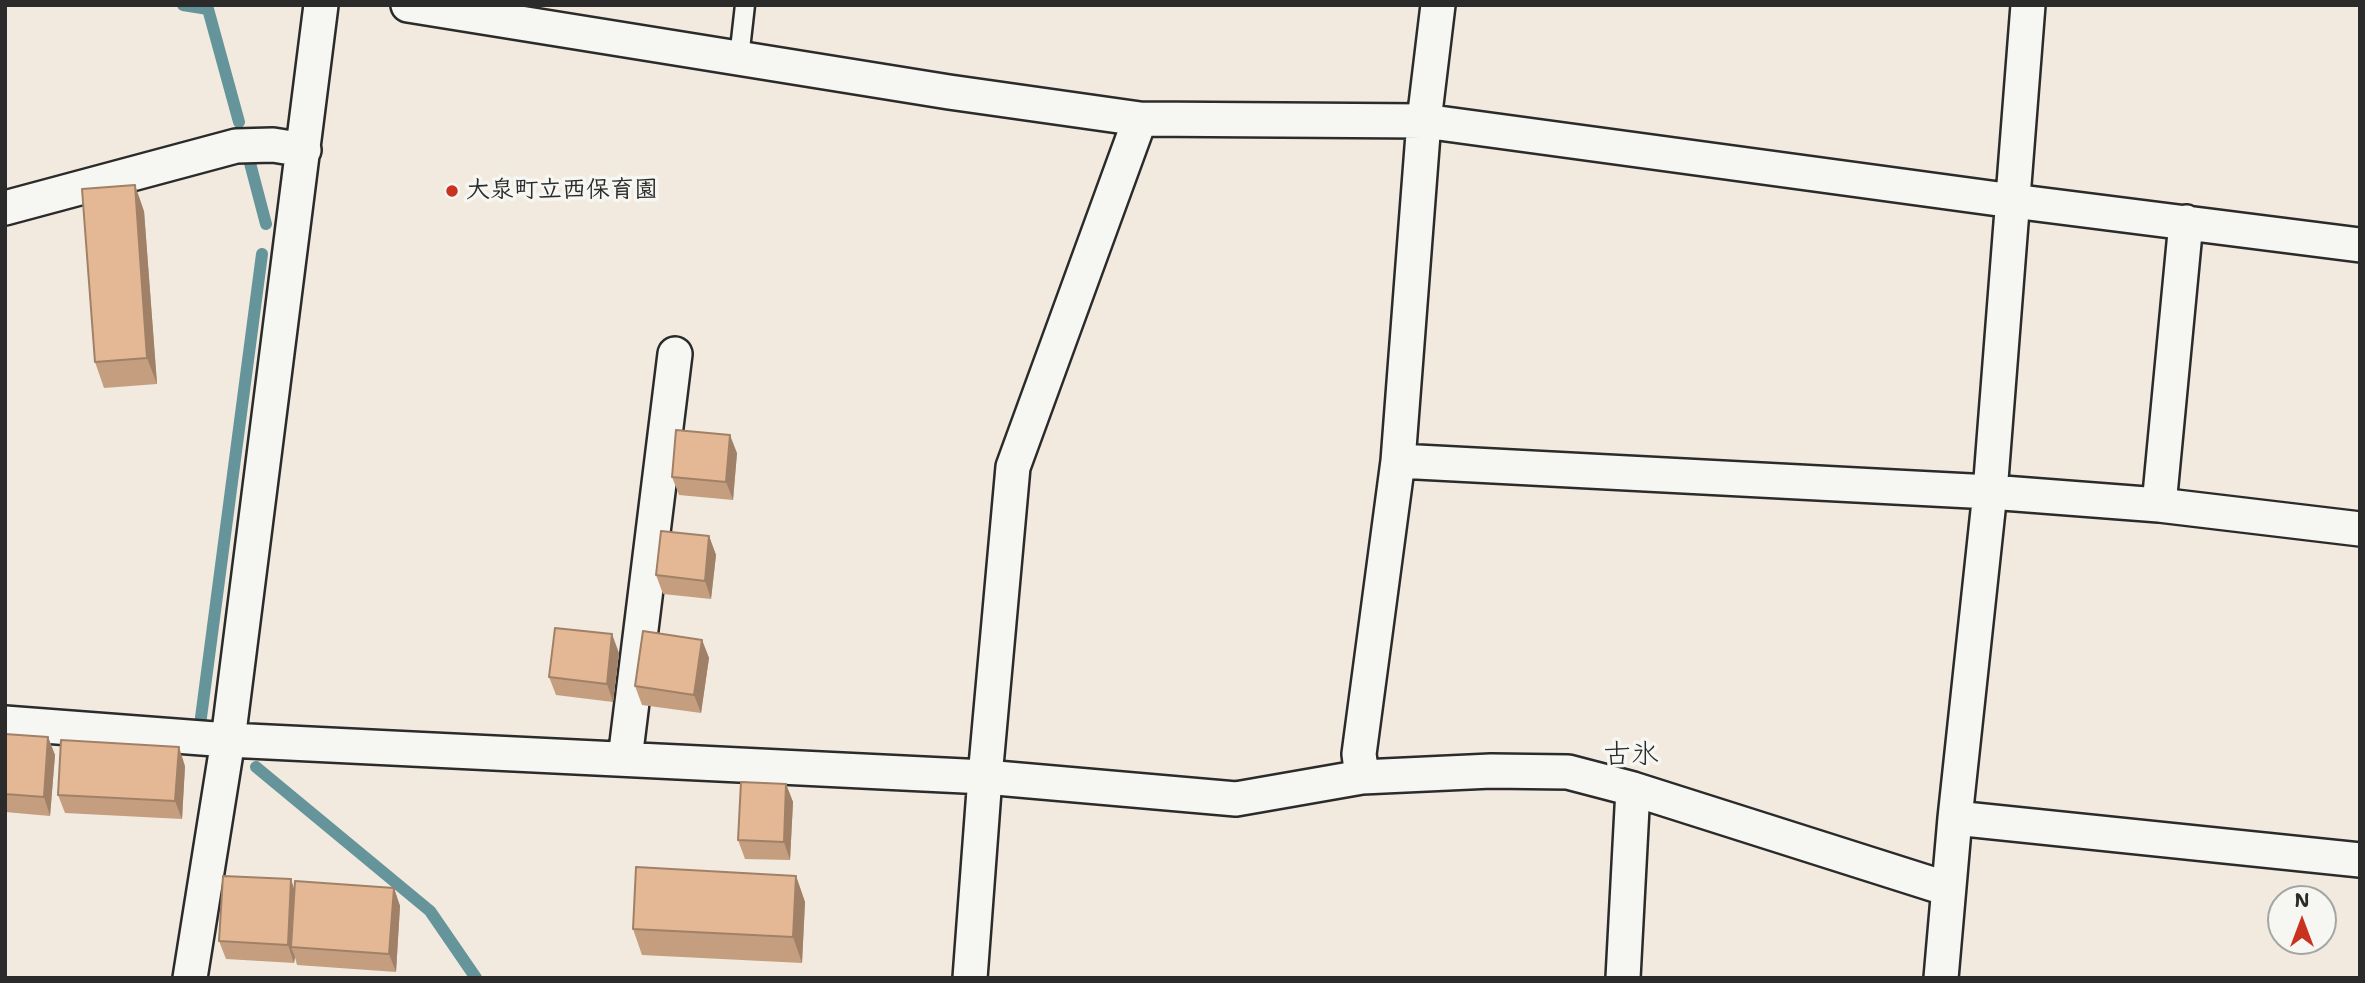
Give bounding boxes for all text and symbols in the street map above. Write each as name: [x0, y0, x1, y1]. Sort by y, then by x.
place label: 大泉町立西保育園: [466, 177, 658, 205]
marker: 大泉町立西保育園: [444, 183, 460, 199]
district label: 古氷: [1603, 739, 1659, 773]
north arrow: [2267, 885, 2337, 955]
text: N: [2294, 888, 2310, 913]

